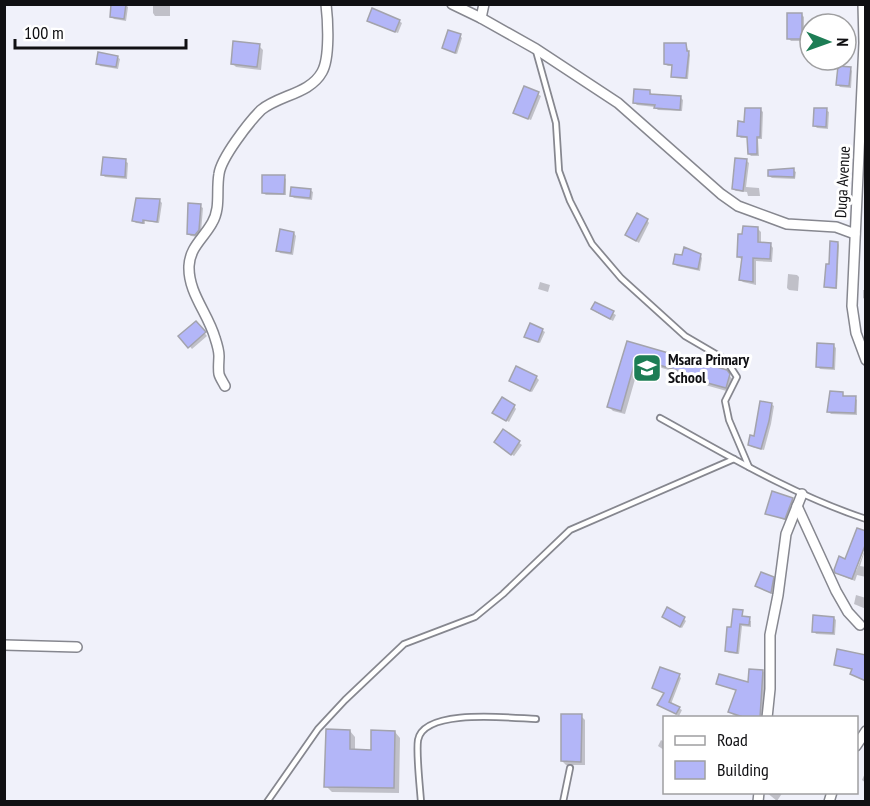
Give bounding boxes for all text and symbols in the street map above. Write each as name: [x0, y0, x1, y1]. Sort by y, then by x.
scale bar: [15, 12, 186, 50]
north arrow: [798, 12, 858, 72]
text: 100 m: [24, 21, 64, 44]
text: N: [833, 38, 853, 47]
street label: Duga Avenue: [830, 145, 854, 219]
place label: Msara Primary School: [668, 349, 750, 387]
school or university icon: Msara Primary School: [631, 352, 663, 384]
legend: [663, 716, 858, 794]
text: Road: [717, 728, 748, 751]
text: Building: [717, 758, 769, 781]

